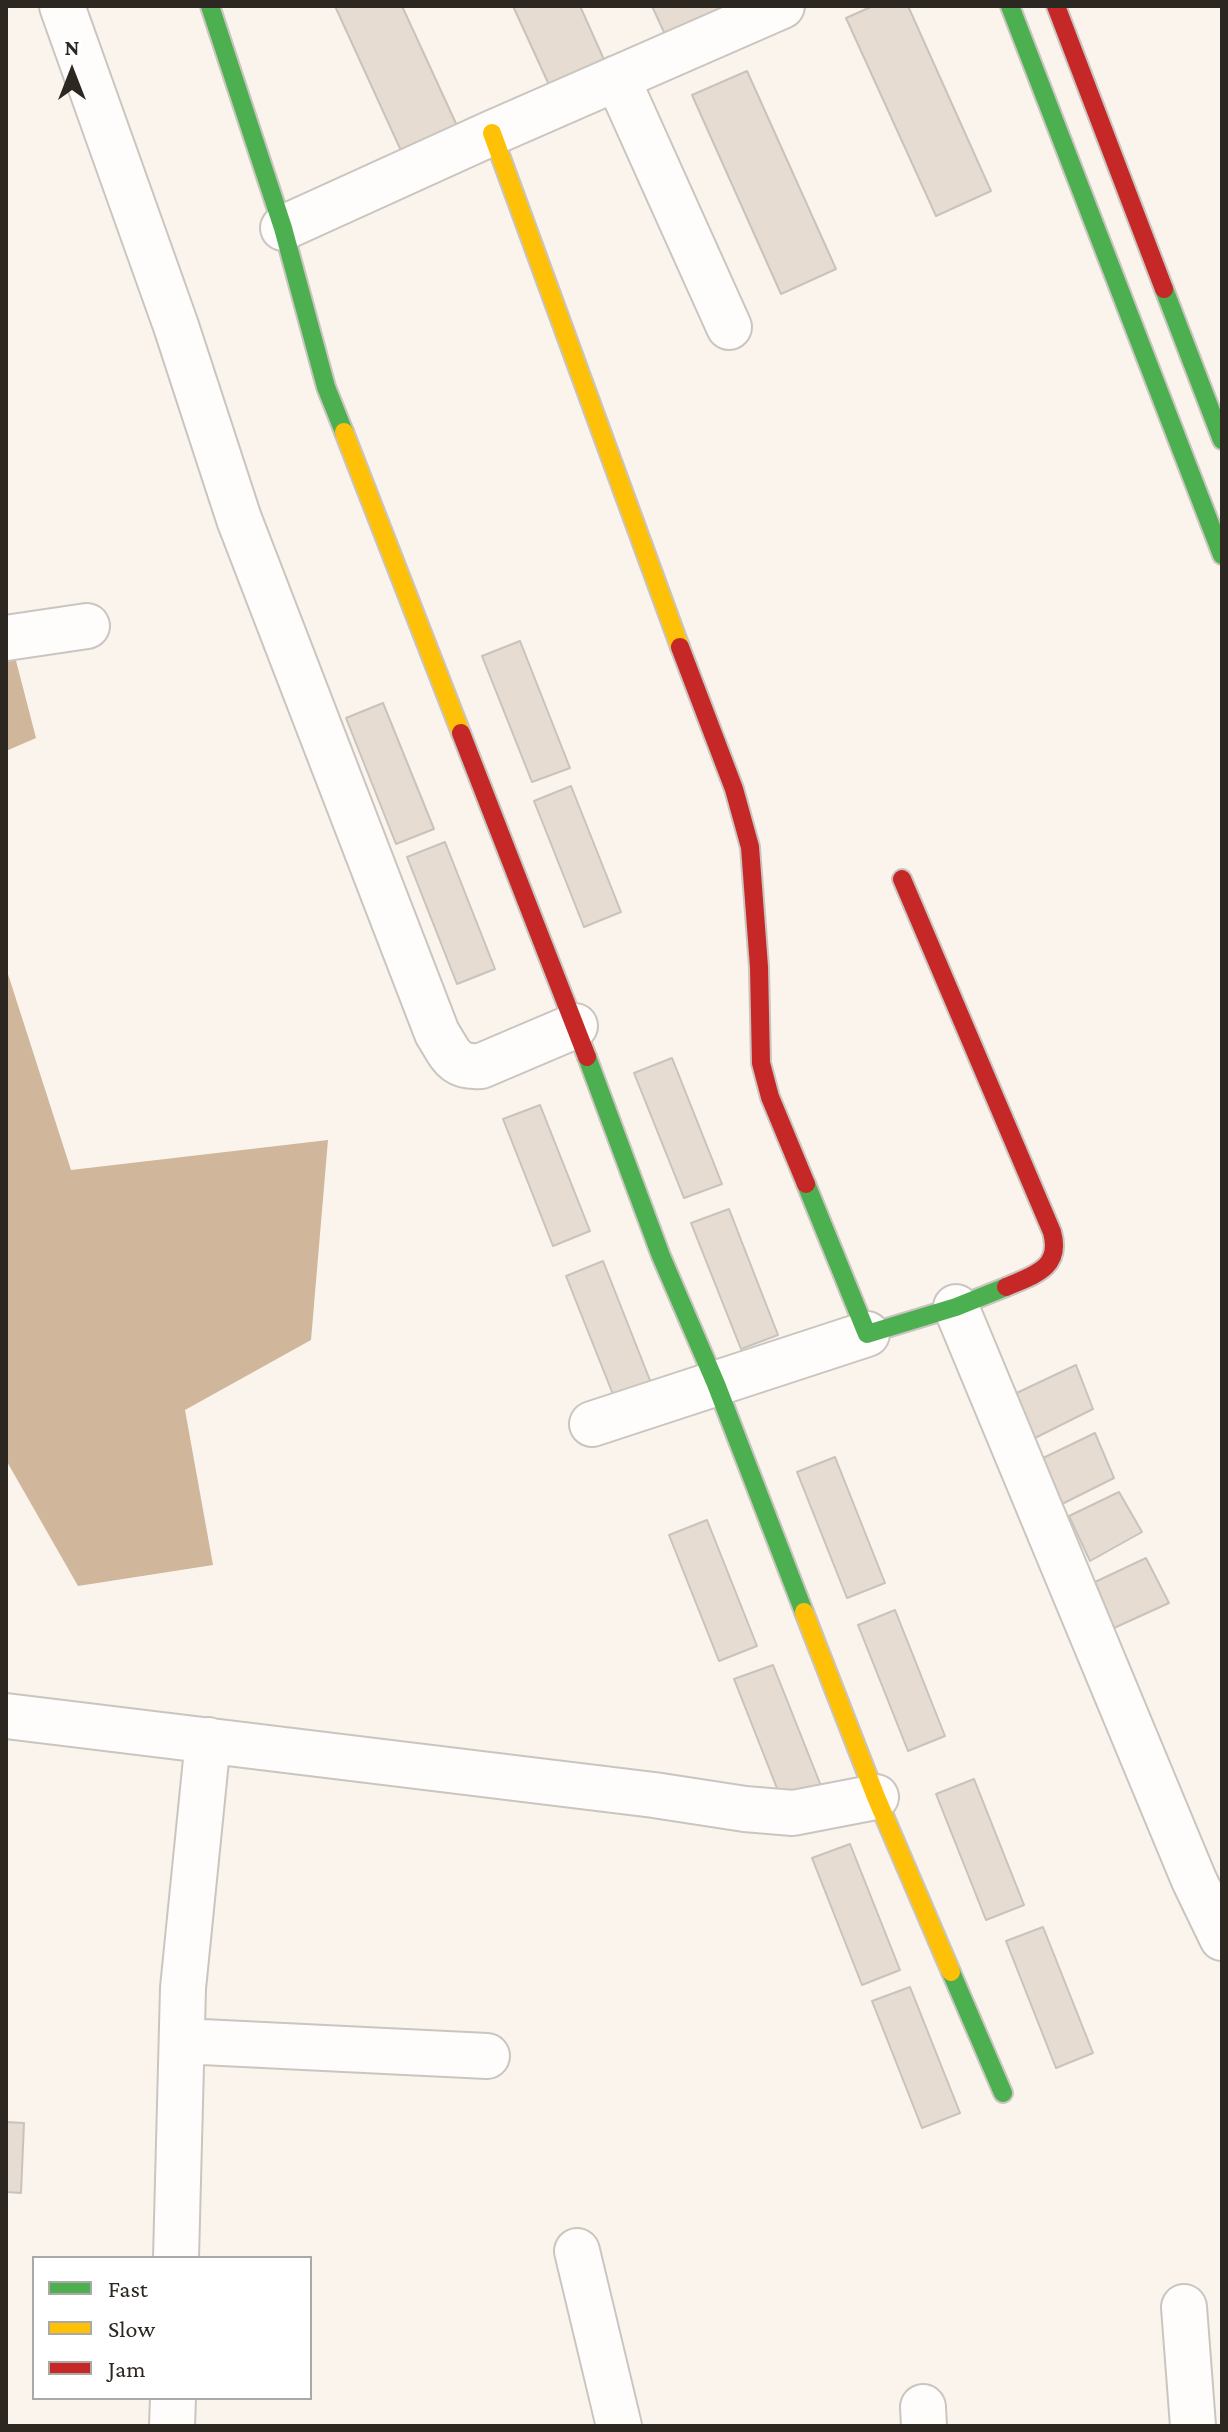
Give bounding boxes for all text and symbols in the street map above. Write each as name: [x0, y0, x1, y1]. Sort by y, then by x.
north arrow: [32, 32, 112, 112]
text: N: [65, 35, 80, 60]
legend: [32, 2256, 312, 2400]
text: Fast: [108, 2275, 148, 2302]
text: Slow: [108, 2315, 155, 2342]
text: Jam: [108, 2355, 146, 2382]

